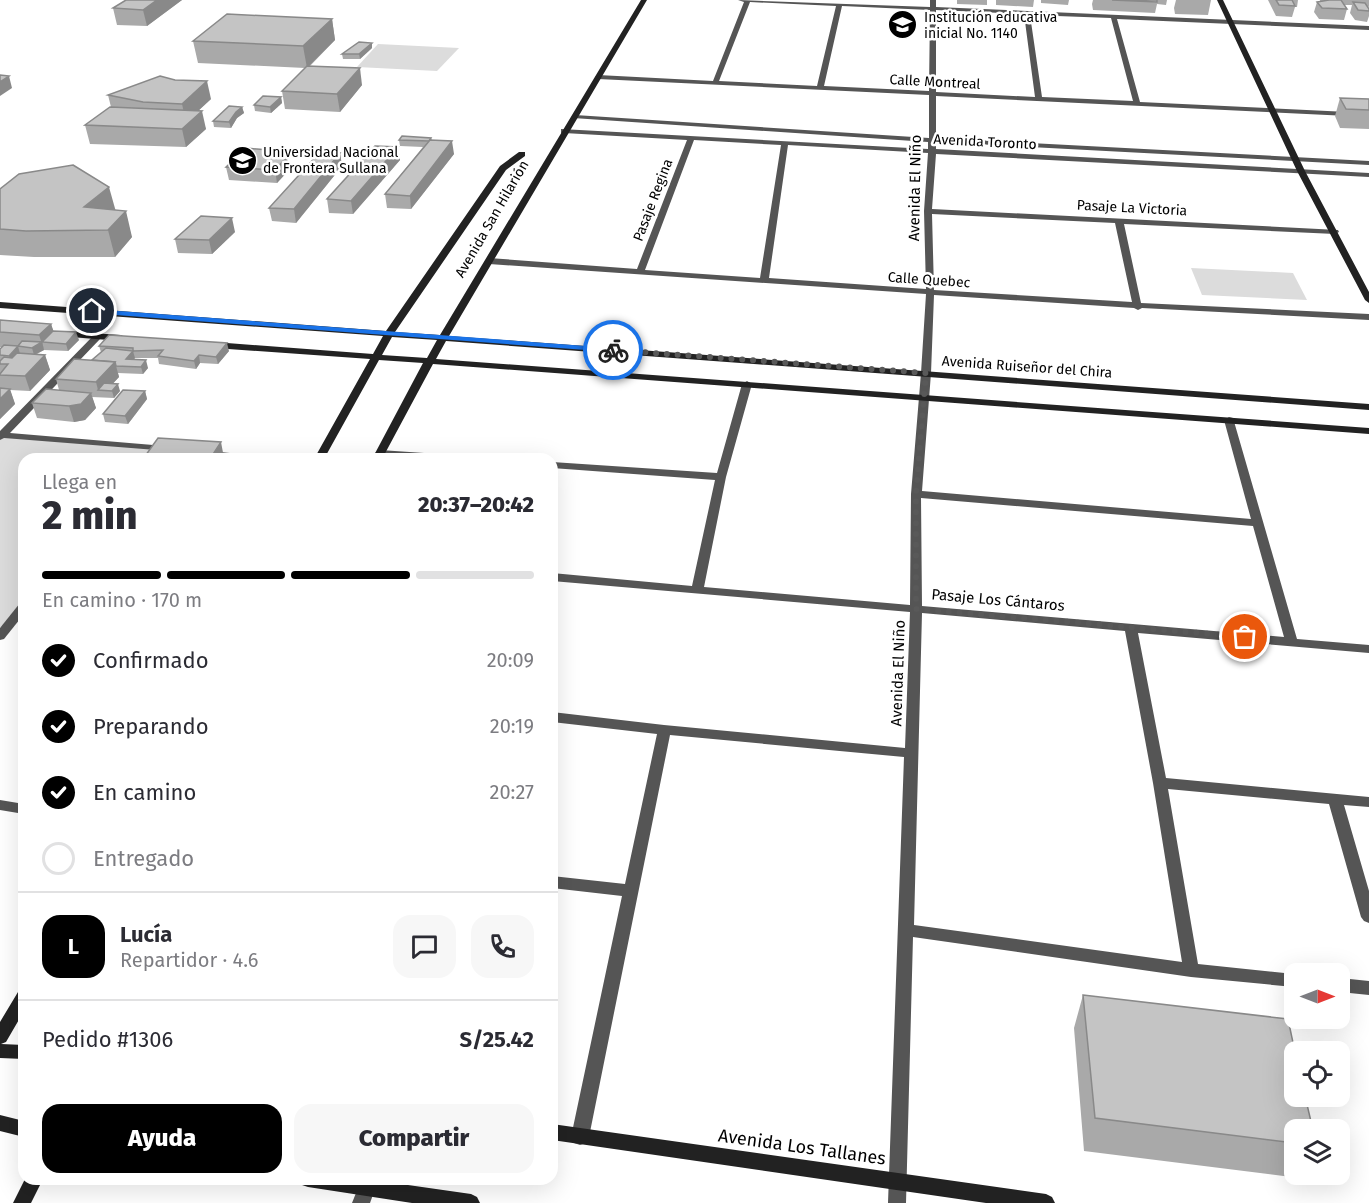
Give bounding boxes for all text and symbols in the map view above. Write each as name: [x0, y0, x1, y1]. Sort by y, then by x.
school or university icon: Institución educativa inicial No. 1140: [887, 9, 919, 41]
place label: Institución educativa inicial No. 1140: [924, 9, 1057, 42]
street label: Calle Montreal: [889, 71, 981, 93]
street label: Avenida Toronto: [933, 131, 1037, 153]
street label: Avenida El Niño: [905, 135, 925, 241]
school or university icon: Universidad Nacional de Frontera Sullana: [226, 144, 258, 176]
place label: Universidad Nacional de Frontera Sullana: [263, 144, 398, 177]
street label: Pasaje Regina: [629, 156, 677, 244]
street label: Avenida San Hilarión: [452, 157, 532, 281]
street label: Pasaje La Victoria: [1076, 197, 1188, 219]
street label: Calle Quebec: [887, 269, 971, 291]
pin: [66, 285, 117, 336]
icon: home: [75, 294, 108, 327]
courier: [583, 320, 643, 380]
icon: bike: [597, 334, 630, 367]
street label: Avenida Ruiseñor del Chira: [941, 353, 1113, 381]
text: Llega en: [42, 470, 117, 494]
text: 20:37–20:42: [418, 491, 534, 518]
text: 2 min: [42, 493, 138, 539]
street label: Pasaje Los Cántaros: [931, 585, 1065, 615]
text: En camino · 170 m: [42, 588, 202, 612]
pin: [1219, 611, 1270, 662]
street label: Avenida El Niño: [887, 619, 909, 727]
icon: bag: [1228, 620, 1261, 653]
icon: check: [42, 644, 75, 677]
text: Confirmado: [93, 647, 209, 674]
text: 20:09: [487, 648, 534, 672]
icon: check: [42, 710, 75, 743]
text: Preparando: [93, 713, 209, 740]
text: 20:19: [490, 714, 534, 738]
icon: check: [42, 776, 75, 809]
text: En camino: [93, 779, 196, 806]
text: 20:27: [490, 780, 534, 804]
text: Entregado: [93, 845, 194, 872]
button: chat: [393, 915, 456, 978]
button: phone: [471, 915, 534, 978]
text: Lucía: [120, 921, 172, 948]
text: L: [68, 933, 79, 960]
text: Repartidor · 4.6: [120, 948, 259, 972]
north arrow: [1284, 963, 1350, 1029]
map controls: [1284, 963, 1350, 1185]
text: Pedido #1306: [42, 1026, 173, 1053]
text: S/25.42: [460, 1026, 534, 1053]
button: locate: [1284, 1041, 1350, 1107]
button: Ayuda: [42, 1104, 282, 1173]
button: Compartir: [294, 1104, 534, 1173]
button: layers: [1284, 1119, 1350, 1185]
street label: Avenida Los Tallanes: [717, 1124, 887, 1170]

